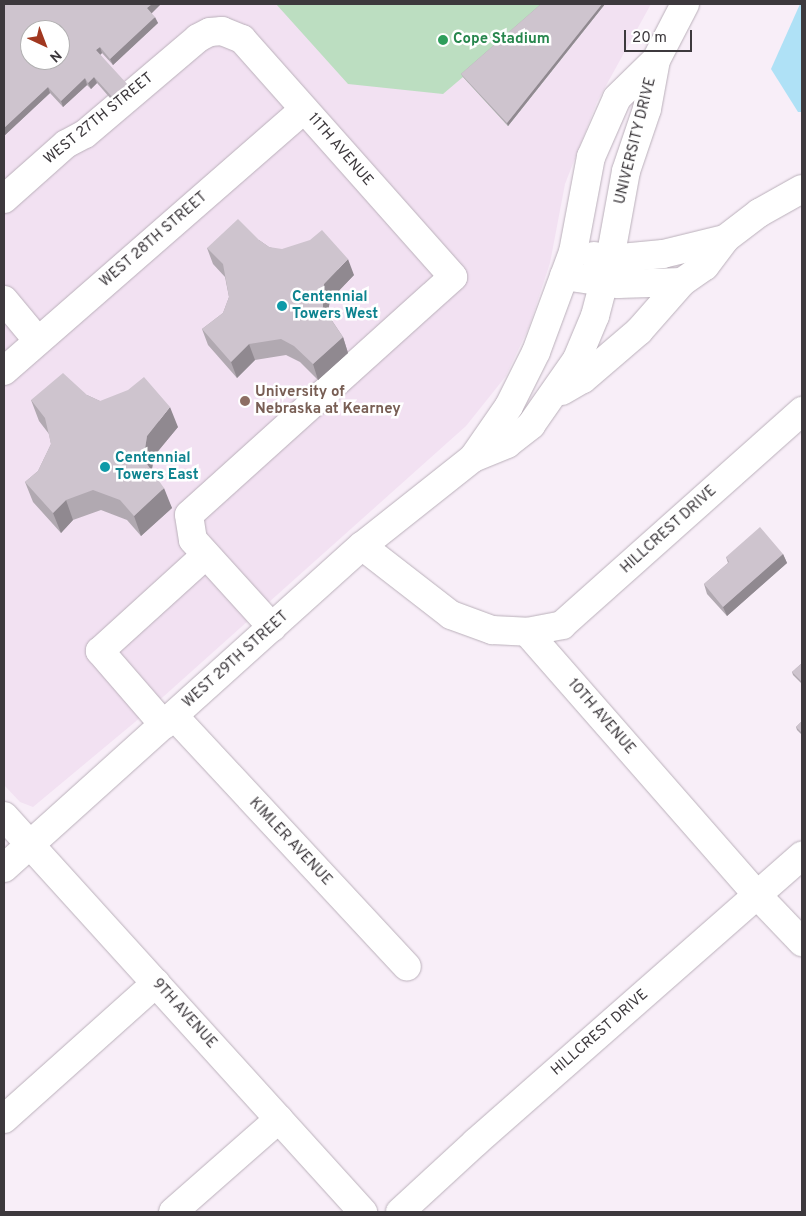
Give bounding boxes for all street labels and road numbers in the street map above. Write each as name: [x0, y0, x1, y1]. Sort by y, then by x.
street label: WEST 27TH STREET: [40, 69, 158, 169]
street label: UNIVERSITY DRIVE: [611, 75, 661, 207]
street label: 11TH AVENUE: [303, 110, 377, 190]
street label: WEST 28TH STREET: [96, 188, 212, 292]
street label: HILLCREST DRIVE: [617, 482, 721, 578]
street label: WEST 29TH STREET: [179, 608, 293, 712]
street label: 10TH AVENUE: [563, 675, 639, 759]
street label: KIMLER AVENUE: [245, 794, 335, 890]
street label: 9TH AVENUE: [148, 975, 220, 1053]
street label: HILLCREST DRIVE: [548, 986, 652, 1080]

